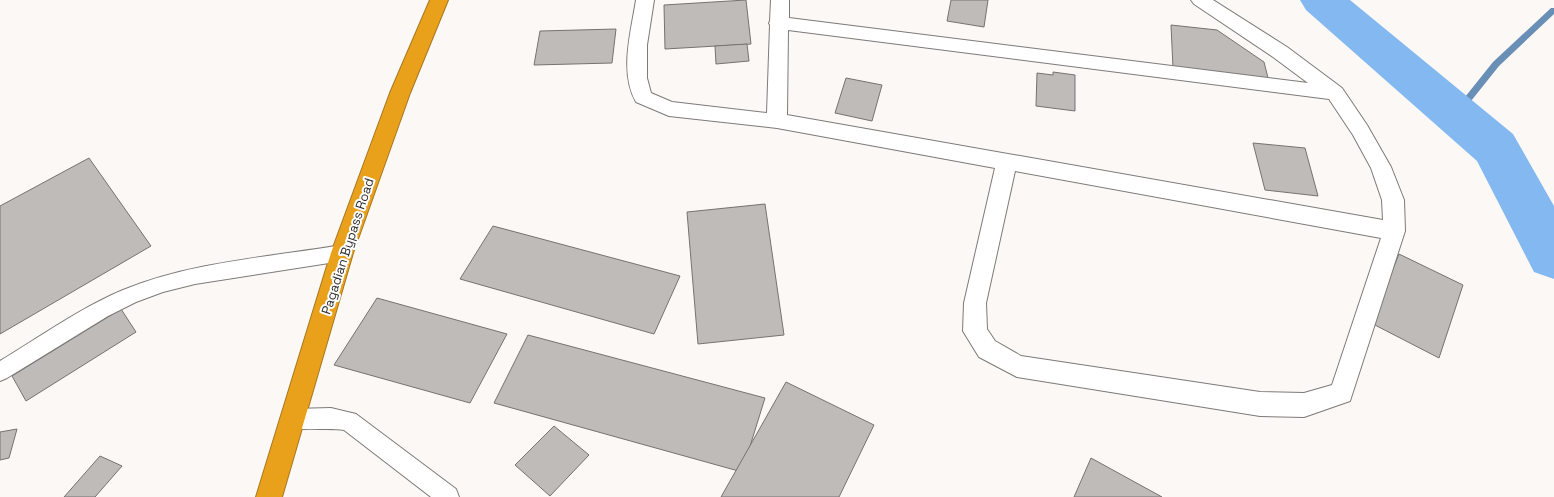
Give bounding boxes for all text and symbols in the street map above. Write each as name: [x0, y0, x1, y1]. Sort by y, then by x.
street label: Pagadian Bypass Road: [317, 176, 378, 316]

